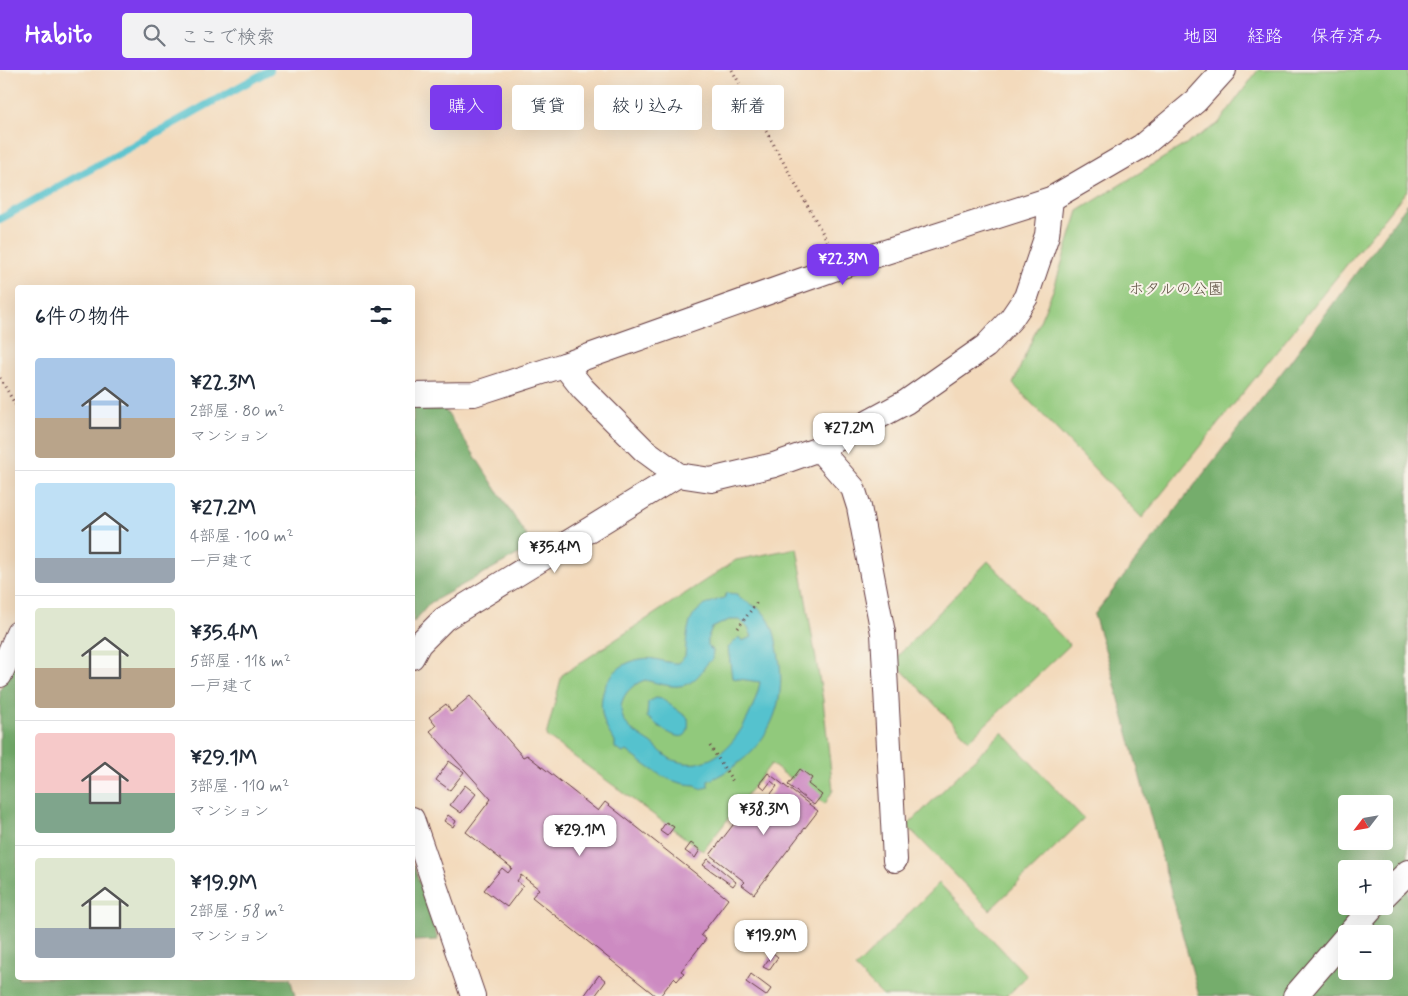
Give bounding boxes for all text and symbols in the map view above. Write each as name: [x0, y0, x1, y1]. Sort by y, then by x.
search box: [122, 13, 472, 58]
text: Habito: [25, 20, 92, 51]
icon: search: [140, 21, 168, 49]
text: ここで検索: [180, 25, 275, 50]
text: 地図: [1183, 25, 1219, 49]
text: 経路: [1247, 25, 1283, 49]
text: 保存済み: [1311, 25, 1383, 49]
chip: 購入: [430, 85, 502, 130]
chip: 賃貸: [512, 85, 584, 130]
chip: 絞り込み: [594, 85, 702, 130]
chip: 新着: [712, 85, 784, 130]
pin: ¥22.3M: [802, 244, 884, 286]
text: ¥22.3M: [818, 249, 868, 270]
park label: ホタルの公園: [1128, 279, 1224, 300]
icon: filters: [367, 301, 395, 329]
text: 6件の物件: [35, 303, 130, 331]
text: ¥22.3M: [190, 369, 256, 397]
icon: home: [75, 378, 135, 438]
text: 2部屋 · 80 m²: [190, 401, 284, 422]
pin: ¥27.2M: [808, 412, 890, 455]
text: ¥27.2M: [824, 418, 874, 439]
text: マンション: [190, 426, 269, 447]
text: ¥27.2M: [190, 494, 256, 522]
icon: home: [75, 503, 135, 563]
text: 4部屋 · 100 m²: [190, 526, 294, 547]
pin: ¥35.4M: [514, 532, 596, 574]
text: ¥35.4M: [529, 537, 581, 558]
text: 一戸建て: [190, 551, 254, 572]
text: ¥35.4M: [190, 619, 258, 647]
icon: home: [75, 628, 135, 688]
text: 5部屋 · 118 m²: [190, 651, 291, 672]
text: 一戸建て: [190, 676, 254, 697]
text: ¥29.1M: [190, 744, 257, 772]
icon: home: [75, 753, 135, 813]
text: 3部屋 · 110 m²: [190, 776, 289, 797]
pin: ¥38.3M: [723, 794, 805, 836]
north arrow: [1338, 795, 1392, 850]
map controls: [1338, 795, 1393, 980]
text: ¥38.3M: [739, 799, 789, 820]
text: マンション: [190, 801, 269, 822]
pin: ¥29.1M: [539, 814, 621, 857]
text: ¥29.1M: [554, 820, 606, 841]
button: +: [1338, 860, 1393, 915]
text: ¥19.9M: [190, 869, 257, 897]
icon: home: [75, 878, 135, 938]
text: 2部屋 · 58 m²: [190, 901, 285, 922]
pin: ¥19.9M: [730, 920, 812, 962]
text: ¥19.9M: [745, 925, 797, 946]
button: −: [1338, 925, 1393, 980]
text: マンション: [190, 926, 269, 947]

